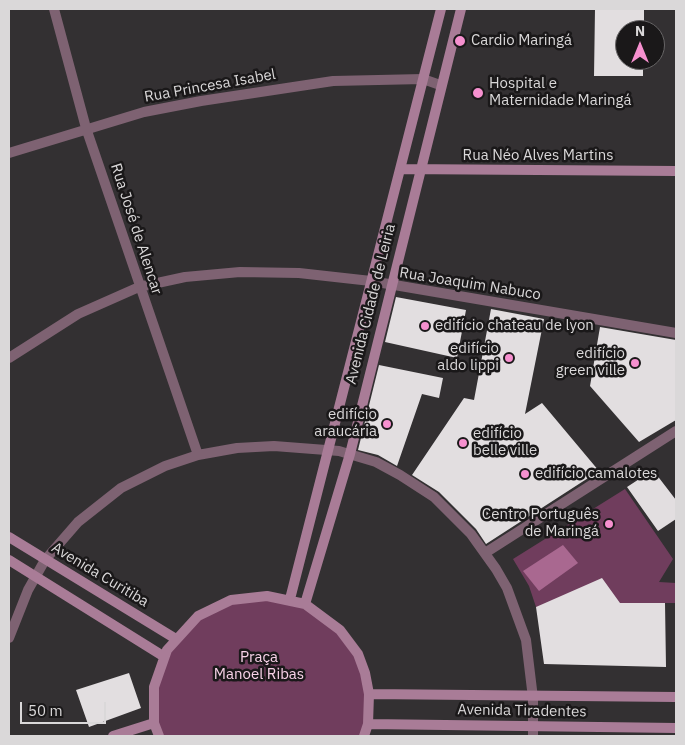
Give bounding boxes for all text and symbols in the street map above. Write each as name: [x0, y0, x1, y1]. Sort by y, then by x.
north arrow: [615, 20, 665, 70]
text: N: [635, 22, 645, 40]
place label: Cardio Maringá: [471, 32, 572, 50]
marker: Cardio Maringá: [453, 34, 467, 48]
street label: Rua Princesa Isabel: [143, 66, 277, 106]
place label: Hospital e Maternidade Maringá: [489, 75, 631, 110]
marker: Hospital e Maternidade Maringá: [471, 86, 485, 100]
street label: Rua Néo Alves Martins: [463, 147, 613, 165]
street label: Rua José de Alencar: [106, 161, 166, 297]
street label: Avenida Cidade de Leiria: [342, 222, 400, 386]
street label: Rua Joaquim Nabuco: [398, 264, 542, 304]
place label: edifício chateau de lyon: [435, 317, 594, 335]
marker: edifício chateau de lyon: [419, 320, 431, 332]
place label: edifício aldo lippi: [437, 340, 499, 375]
place label: edifício green ville: [556, 345, 625, 380]
marker: edifício aldo lippi: [503, 352, 515, 364]
marker: edifício green ville: [629, 357, 641, 369]
place label: edifício araucária: [314, 406, 377, 441]
marker: edifício araucária: [381, 418, 393, 430]
place label: edifício belle ville: [473, 425, 537, 460]
marker: edifício belle ville: [457, 437, 469, 449]
place label: edifício camalotes: [535, 465, 657, 483]
marker: edifício camalotes: [519, 468, 531, 480]
place label: Centro Português de Maringá: [482, 506, 599, 541]
marker: Centro Português de Maringá: [603, 518, 615, 530]
street label: Avenida Curitiba: [48, 539, 152, 611]
park label: Praça Manoel Ribas: [214, 649, 304, 684]
scale bar: [22, 692, 109, 724]
text: 50 m: [28, 701, 63, 720]
street label: Avenida Tiradentes: [457, 701, 587, 721]

